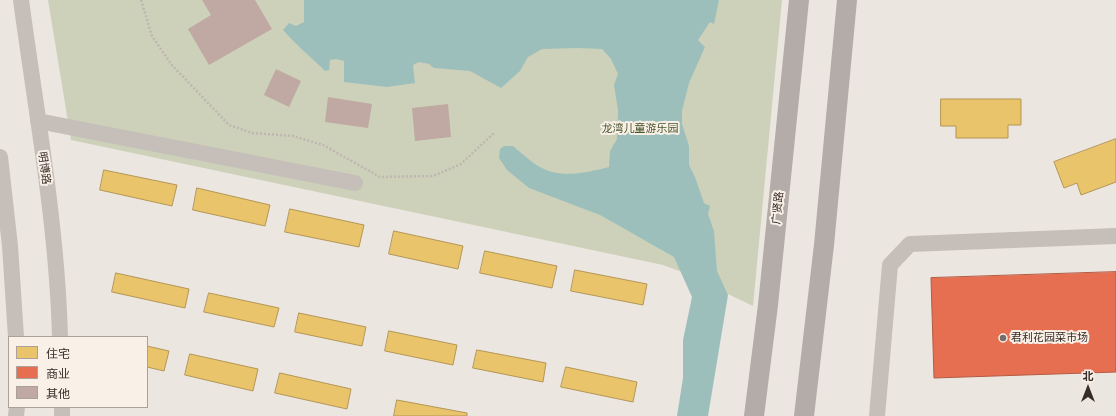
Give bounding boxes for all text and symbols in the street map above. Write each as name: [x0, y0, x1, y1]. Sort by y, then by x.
park label: 龙湾儿童游乐园: [602, 122, 678, 136]
street label: 明博路: [35, 151, 53, 185]
street label: 广贤路: [770, 191, 786, 225]
place label: 君利花园菜市场: [1011, 331, 1088, 345]
marker: 君利花园菜市场: [998, 333, 1008, 343]
legend: [8, 336, 148, 408]
text: 住宅: [46, 346, 70, 361]
text: 商业: [46, 366, 70, 381]
north arrow: [1068, 368, 1108, 408]
text: 北: [1083, 369, 1094, 383]
text: 其他: [46, 386, 70, 401]

